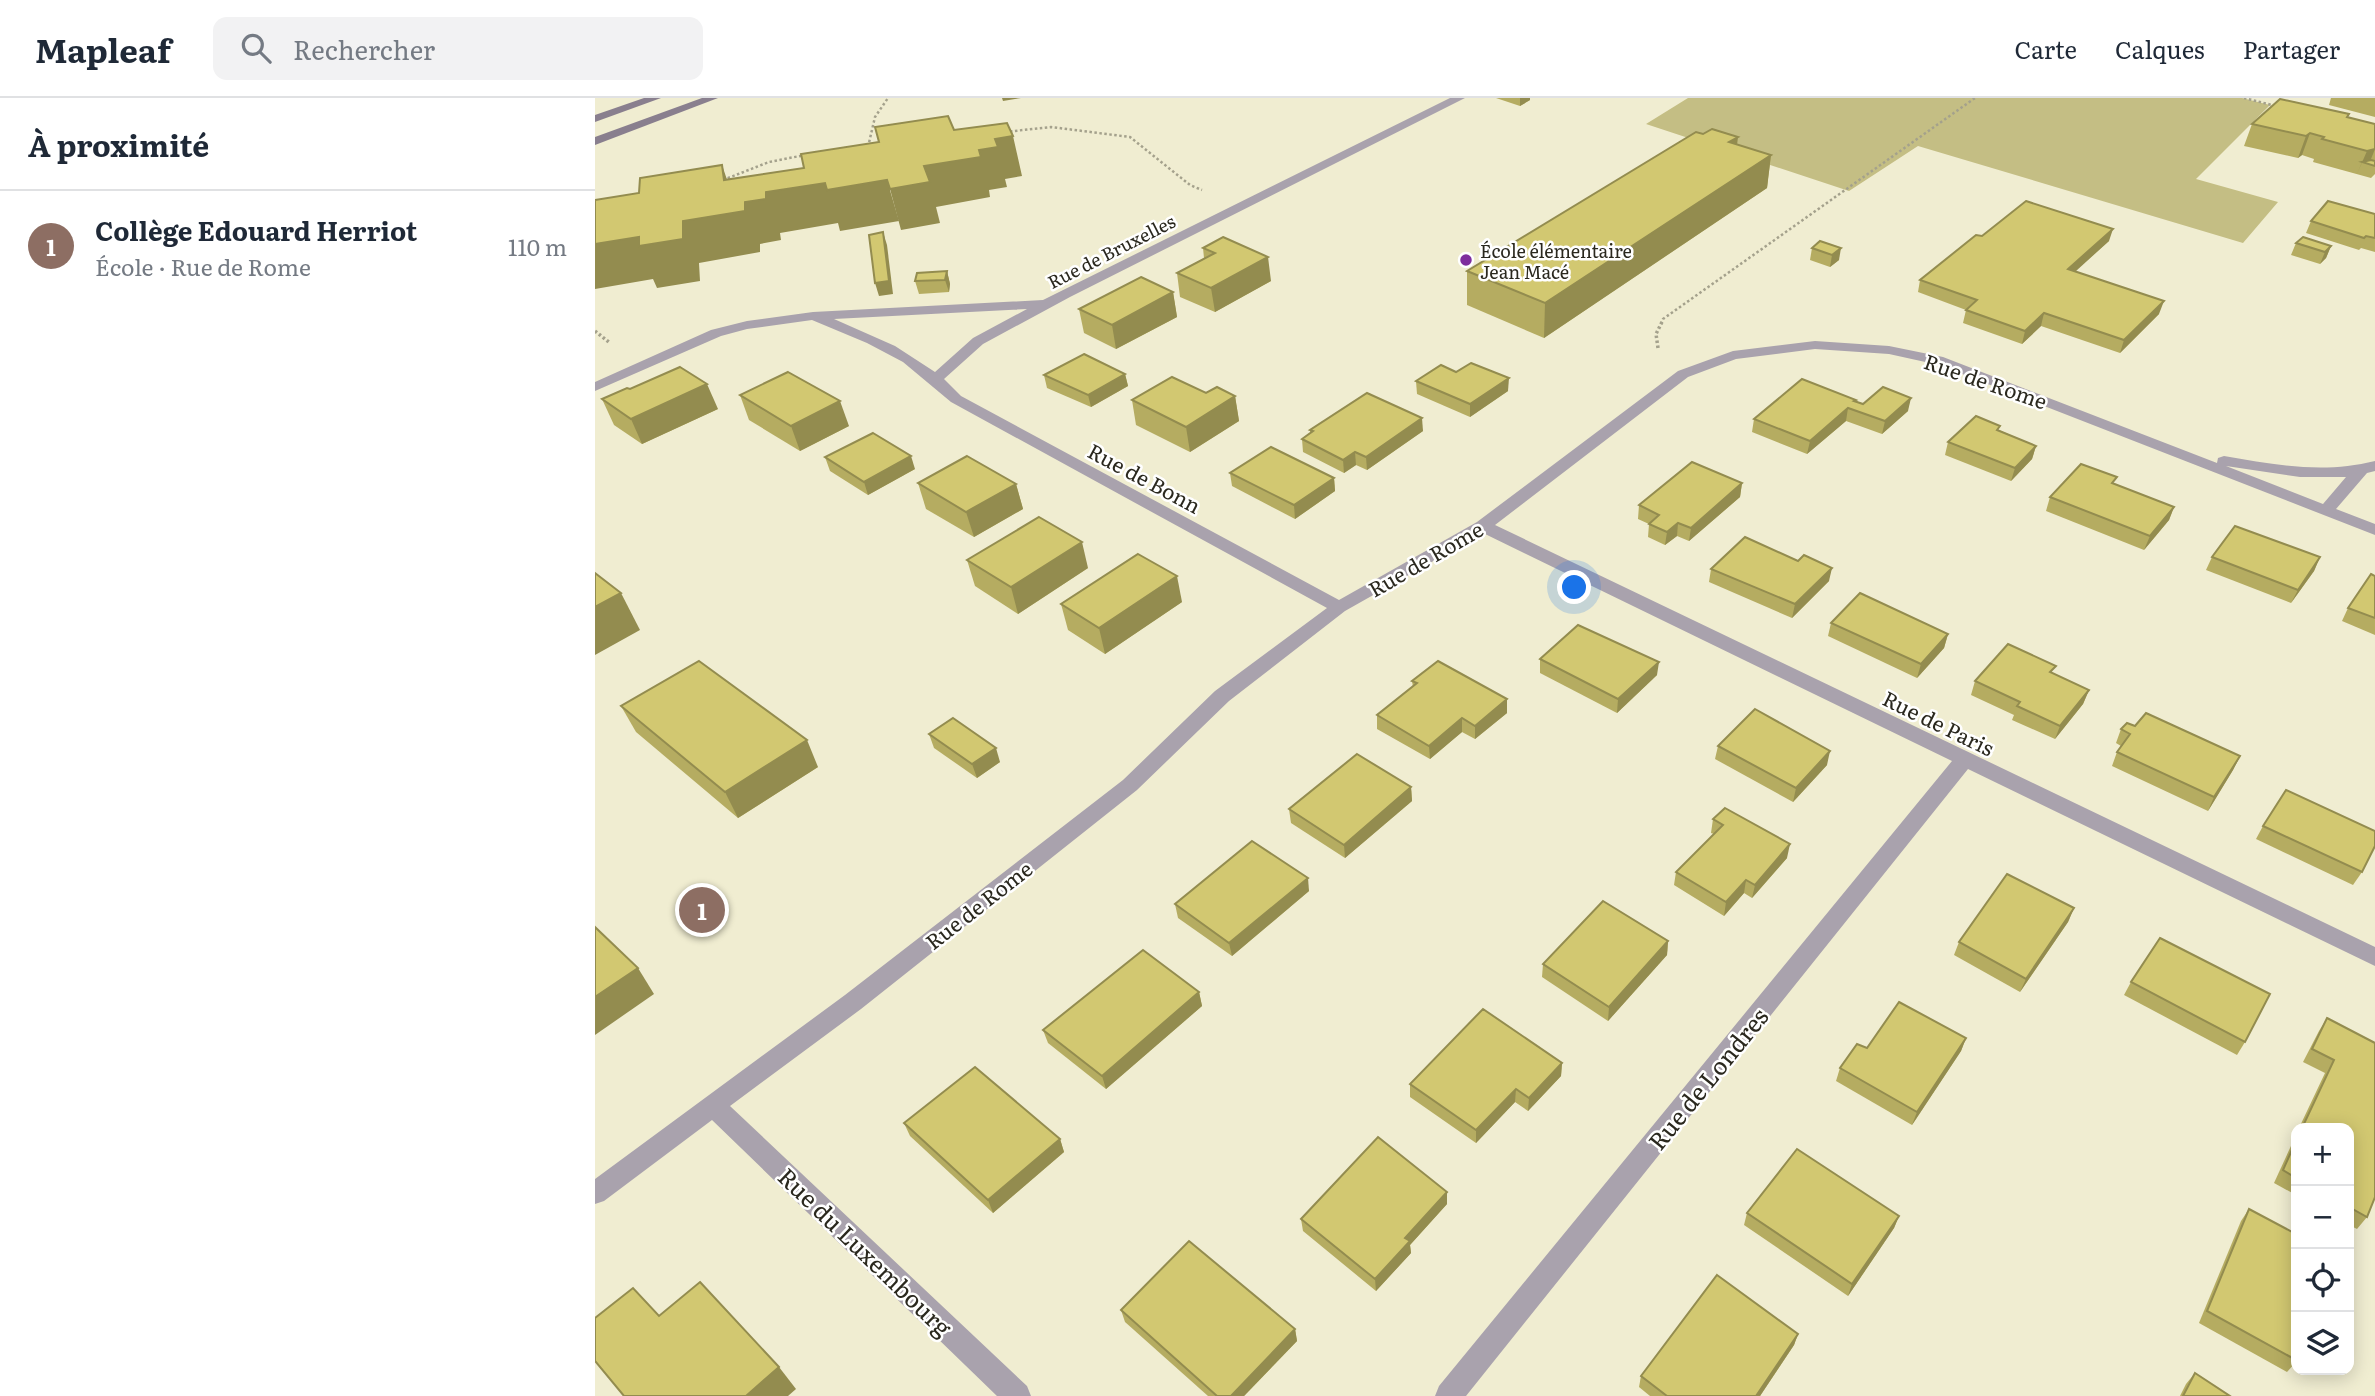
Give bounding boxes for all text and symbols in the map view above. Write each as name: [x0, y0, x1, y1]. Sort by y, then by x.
search box: [213, 17, 703, 80]
text: Mapleaf: [35, 24, 171, 73]
icon: search: [237, 29, 275, 67]
text: Rechercher: [293, 29, 435, 68]
text: Carte: [2014, 31, 2077, 66]
text: Calques: [2115, 31, 2205, 66]
text: Partager: [2243, 31, 2340, 66]
text: À proximité: [28, 122, 209, 166]
street label: Rue de Bruxelles: [1042, 207, 1180, 295]
text: Collège Edouard Herriot: [95, 210, 417, 249]
text: 1: [46, 229, 56, 263]
text: 110 m: [508, 229, 567, 263]
place label: École élémentaire Jean Macé: [1480, 237, 1632, 285]
text: École · Rue de Rome: [95, 249, 311, 283]
marker: École élémentaire Jean Macé: [1458, 252, 1474, 268]
street label: Rue de Rome: [1920, 344, 2052, 416]
street label: Rue de Bonn: [1083, 434, 1207, 520]
street label: Rue de Rome: [1362, 512, 1488, 603]
your location: [1557, 570, 1591, 604]
street label: Rue de Paris: [1878, 682, 2000, 762]
street label: Rue de Rome: [918, 852, 1038, 956]
pin: 1: [679, 884, 725, 936]
street label: Rue de Londres: [1639, 999, 1775, 1157]
map controls: [2291, 1123, 2354, 1375]
button: +: [2291, 1123, 2354, 1186]
street label: Rue du Luxembourg: [771, 1159, 961, 1344]
button: −: [2291, 1186, 2354, 1249]
button: locate: [2291, 1249, 2354, 1312]
button: layers: [2291, 1312, 2354, 1375]

